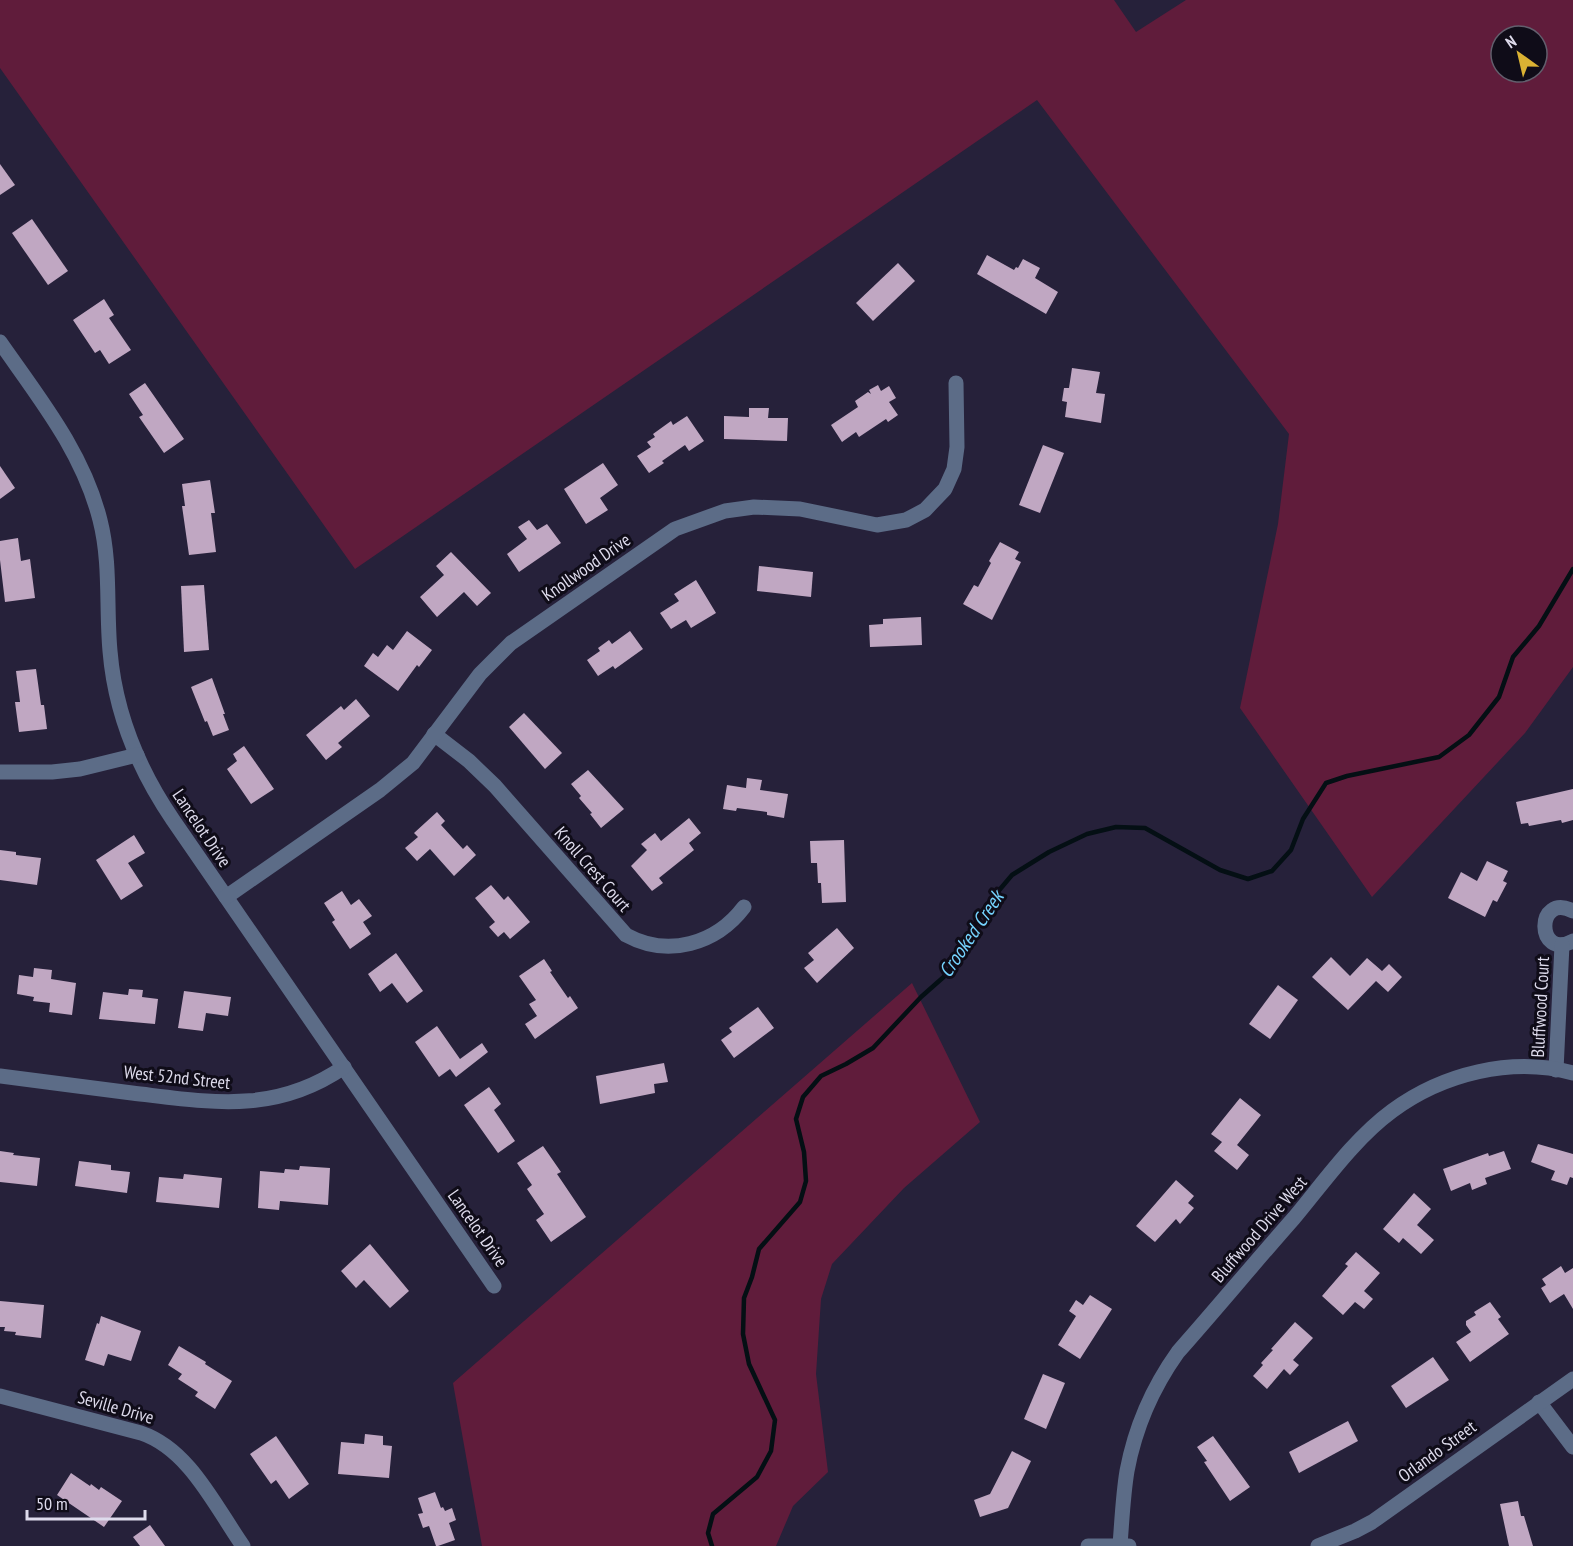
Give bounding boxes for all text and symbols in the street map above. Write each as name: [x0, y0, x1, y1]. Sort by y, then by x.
north arrow: [1489, 24, 1549, 84]
text: N: [1501, 31, 1520, 52]
street label: Knollwood Drive: [537, 528, 635, 606]
street label: Lancelot Drive: [167, 785, 237, 871]
street label: Knoll Crest Court: [550, 822, 636, 916]
water label: Crooked Creek: [933, 884, 1011, 982]
street label: Bluffwood Court: [1526, 956, 1554, 1058]
street label: West 52nd Street: [123, 1060, 231, 1094]
street label: Bluffwood Drive West: [1207, 1171, 1312, 1287]
street label: Lancelot Drive: [443, 1185, 513, 1271]
street label: Seville Drive: [75, 1385, 157, 1429]
street label: Orlando Street: [1394, 1415, 1481, 1487]
scale bar: [27, 1483, 146, 1521]
text: 50 m: [36, 1492, 68, 1515]

